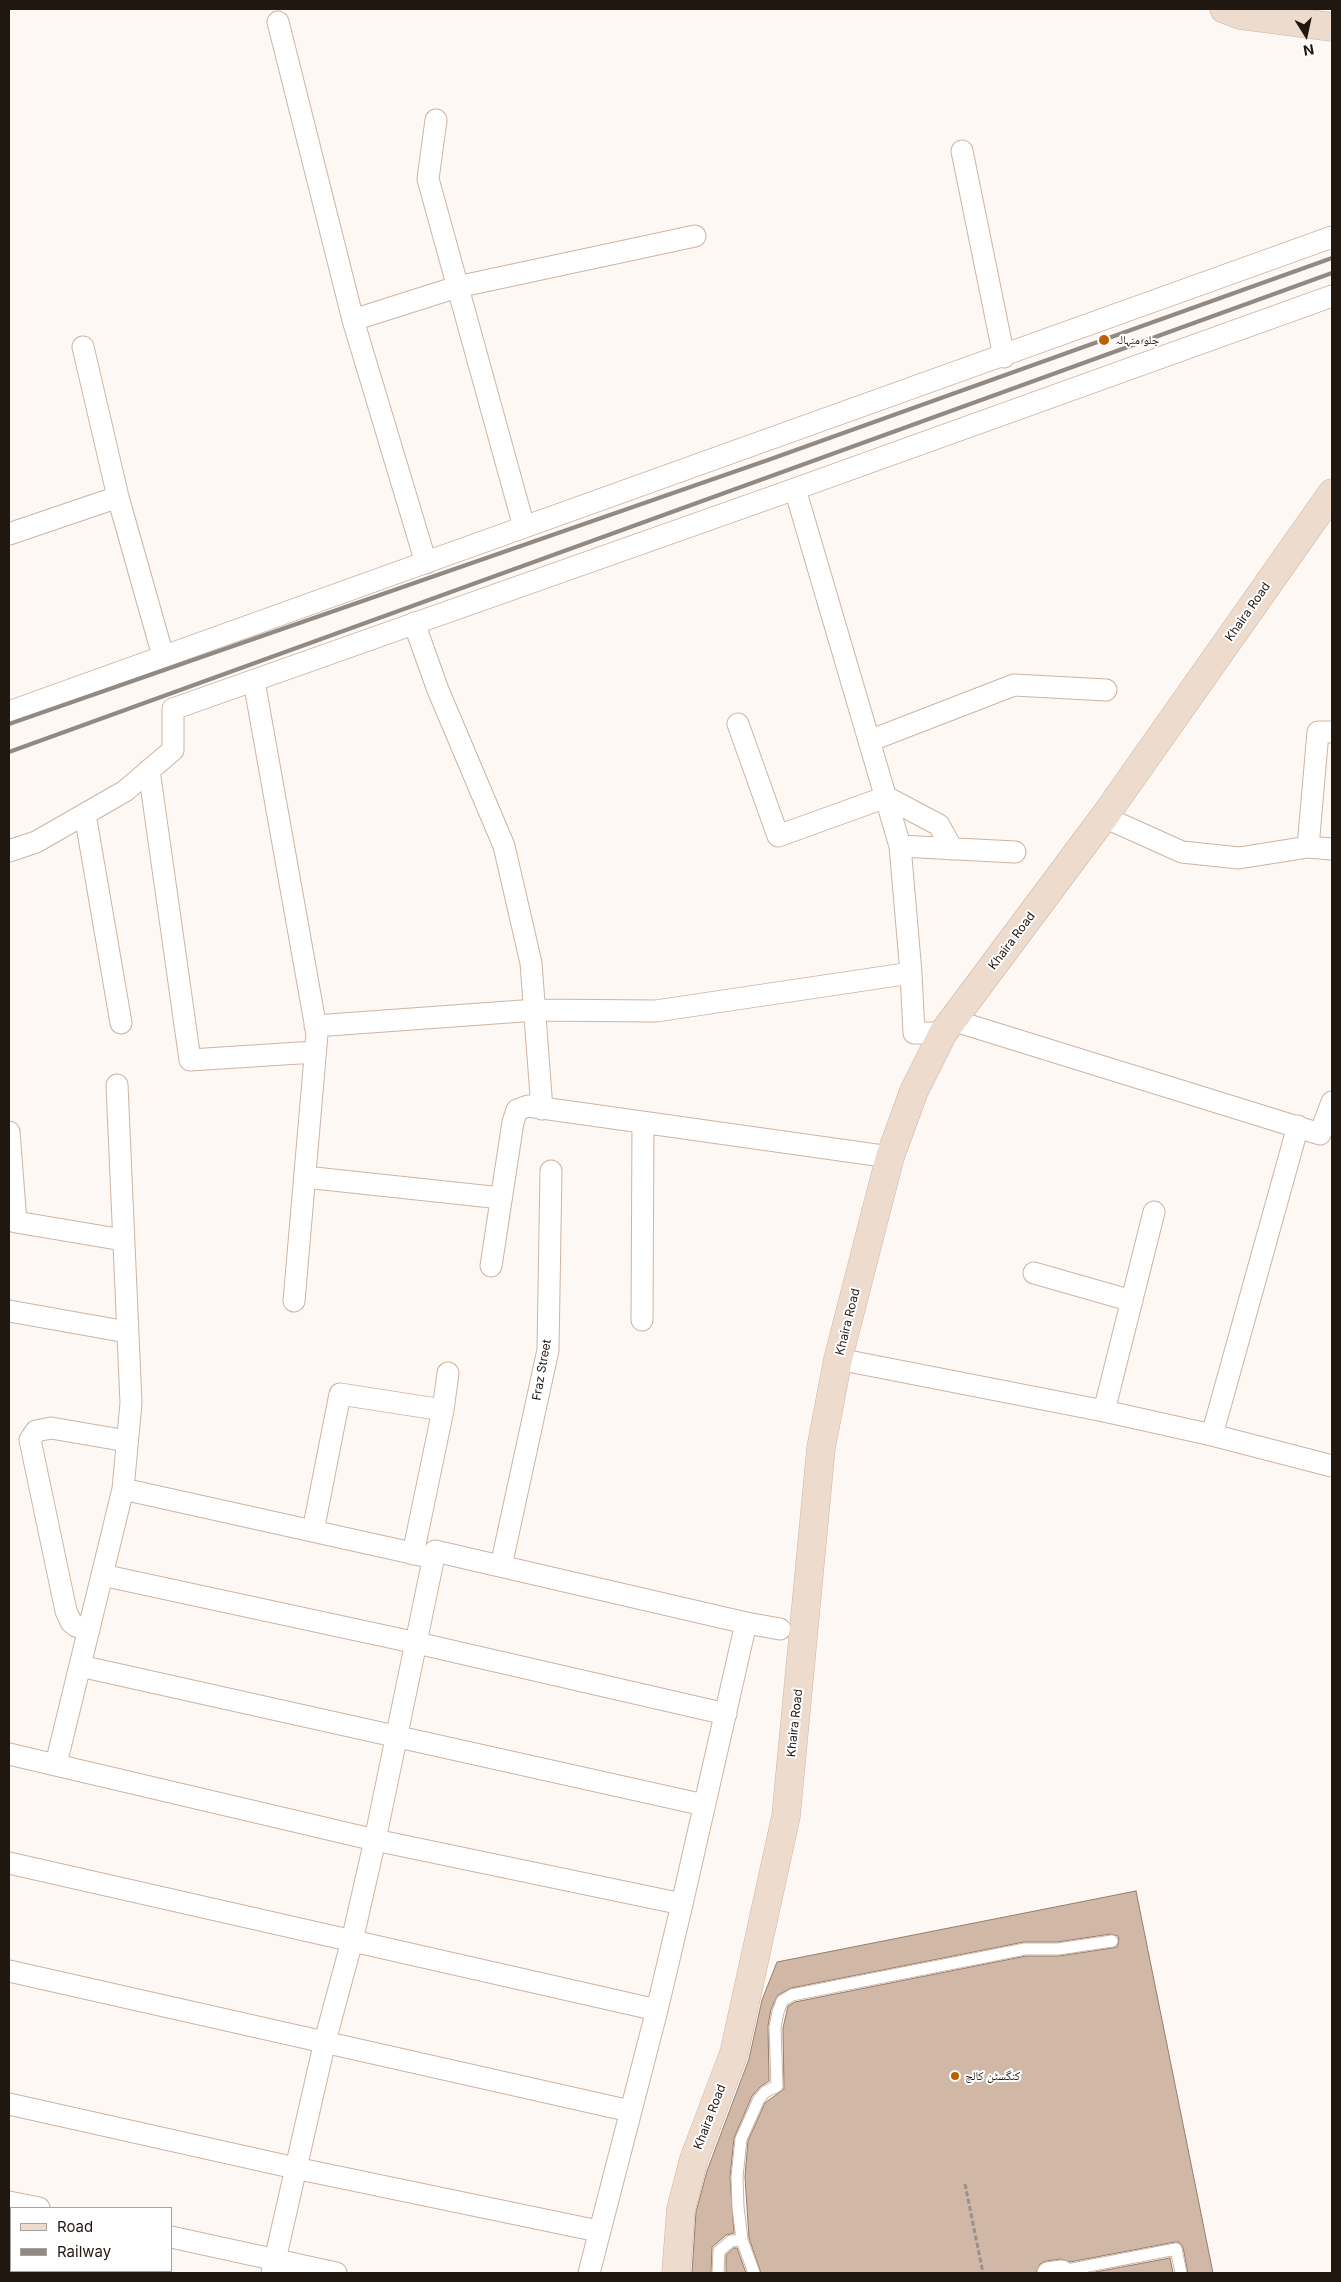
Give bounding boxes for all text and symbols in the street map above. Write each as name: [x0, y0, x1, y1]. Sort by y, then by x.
north arrow: [1281, 10, 1331, 60]
text: N: [1302, 41, 1315, 60]
marker: جلو منہالہ: [1097, 333, 1111, 347]
place label: جلو منہالہ: [1115, 333, 1159, 347]
street label: Khaira Road: [1222, 580, 1274, 644]
street label: Khaira Road: [986, 909, 1038, 973]
street label: Khaira Road: [833, 1287, 863, 1357]
street label: Fraz Street: [530, 1338, 554, 1402]
street label: Khaira Road: [784, 1688, 806, 1758]
place label: کنگسٹن کالج: [965, 2069, 1020, 2083]
marker: کنگسٹن کالج: [949, 2070, 961, 2082]
street label: Khaira Road: [691, 2083, 729, 2151]
legend: [10, 2207, 172, 2272]
text: Road: [57, 2217, 93, 2236]
text: Railway: [57, 2242, 111, 2261]

